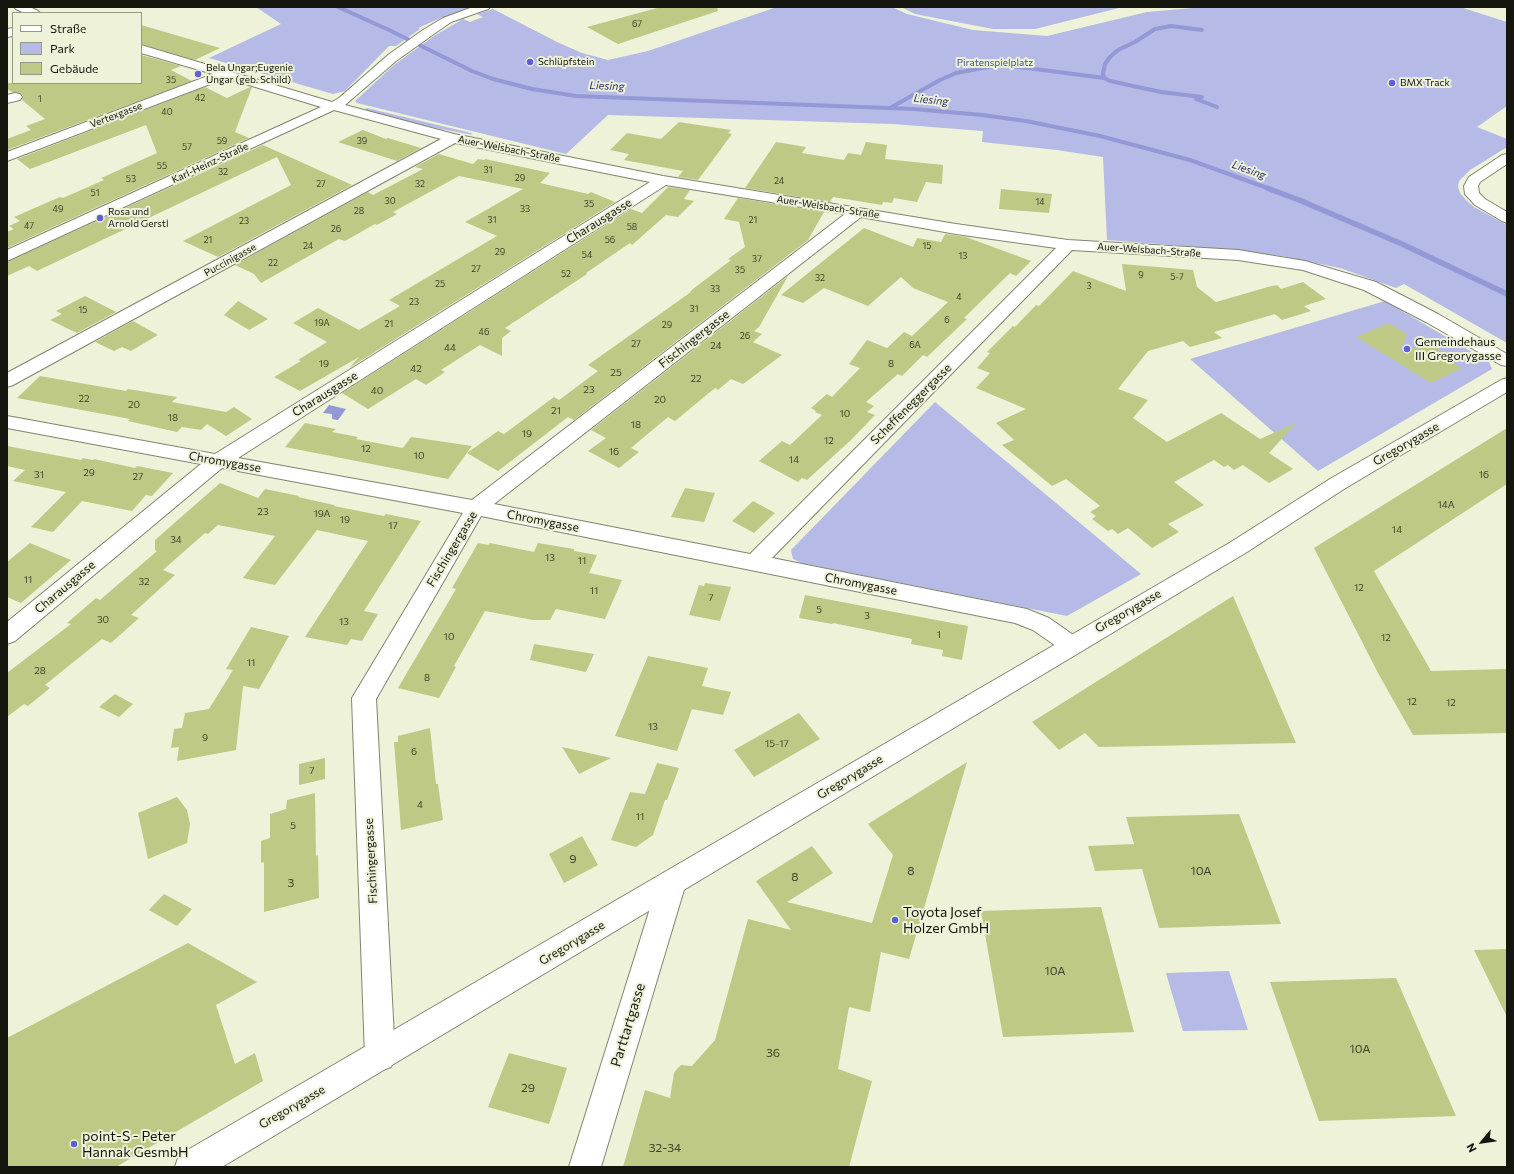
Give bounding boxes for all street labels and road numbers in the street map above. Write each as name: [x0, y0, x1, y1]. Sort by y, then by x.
street label: Vertexgasse: [88, 100, 144, 130]
street label: Auer-Welsbach-Straße: [457, 133, 561, 165]
street label: Karl-Heinz-Straße: [170, 140, 250, 186]
street label: Auer-Welsbach-Straße: [776, 193, 880, 221]
street label: Charausgasse: [564, 195, 634, 247]
street label: Auer-Welsbach-Straße: [1097, 240, 1201, 260]
street label: Puccinigasse: [202, 241, 258, 279]
street label: Fischingergasse: [656, 307, 732, 371]
street label: Scheffeneggergasse: [868, 361, 954, 447]
street label: Charausgasse: [290, 368, 360, 420]
street label: Gregorygasse: [1370, 419, 1442, 469]
street label: Chromygasse: [188, 449, 262, 475]
street label: Chromygasse: [506, 507, 580, 535]
street label: Fischingergasse: [424, 509, 480, 589]
street label: Charausgasse: [32, 558, 98, 616]
street label: Chromygasse: [824, 570, 898, 598]
street label: Gregorygasse: [1092, 586, 1164, 636]
street label: Gregorygasse: [815, 752, 885, 802]
street label: Fischingergasse: [362, 818, 380, 904]
street label: Gregorygasse: [537, 918, 607, 968]
street label: Parttartgasse: [607, 981, 649, 1069]
street label: Gregorygasse: [256, 1082, 328, 1132]

